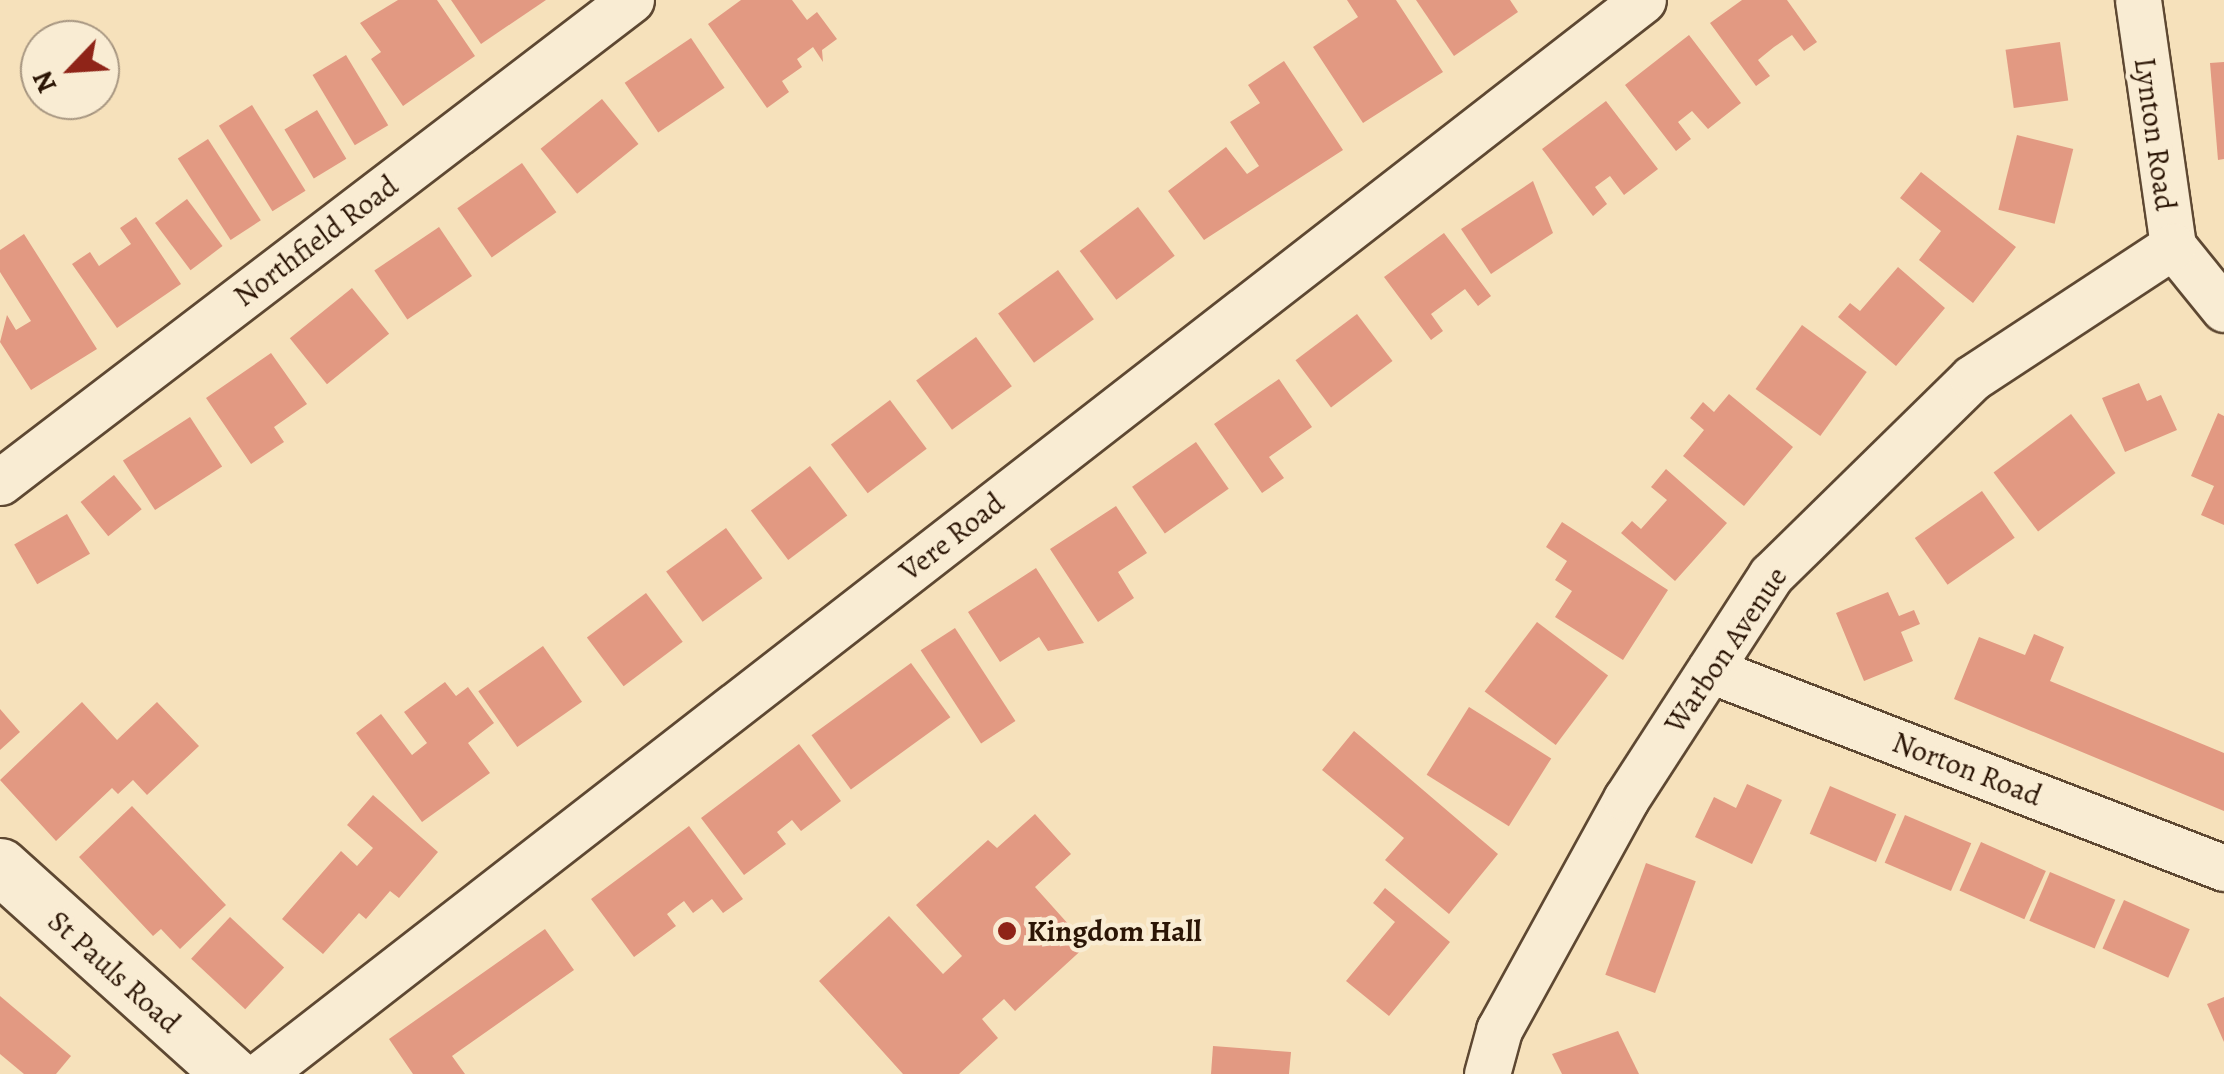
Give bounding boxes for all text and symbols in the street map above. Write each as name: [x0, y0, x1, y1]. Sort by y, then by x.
north arrow: [20, 20, 120, 120]
street label: Lynton Road: [2126, 55, 2184, 213]
text: N: [23, 65, 66, 99]
street label: Northfield Road: [227, 168, 405, 314]
street label: Vere Road: [893, 485, 1011, 589]
street label: Warbon Avenue: [1657, 560, 1795, 740]
street label: Norton Road: [1887, 724, 2047, 814]
street label: St Pauls Road: [40, 903, 188, 1041]
place label: Kingdom Hall: [1027, 913, 1202, 949]
marker: Kingdom Hall: [996, 920, 1018, 942]

